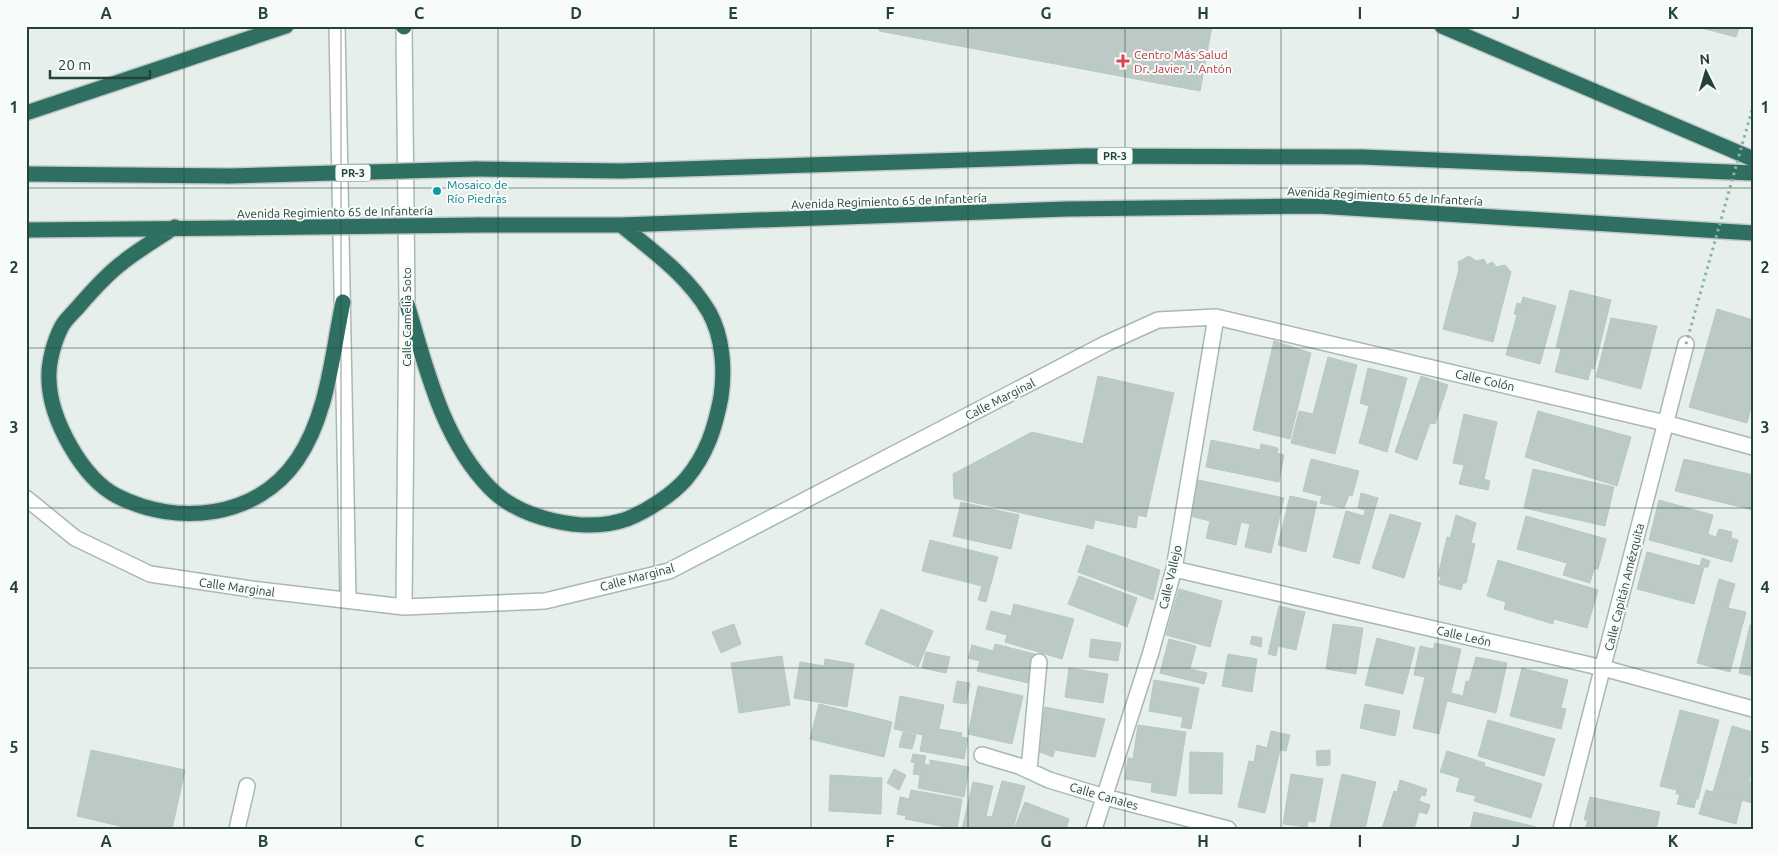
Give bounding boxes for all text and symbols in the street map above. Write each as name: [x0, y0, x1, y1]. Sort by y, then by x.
text: A: [100, 4, 112, 22]
text: B: [258, 4, 268, 22]
text: C: [414, 4, 424, 22]
text: D: [570, 4, 582, 22]
text: E: [728, 4, 738, 22]
text: F: [886, 4, 895, 22]
text: G: [1040, 4, 1052, 22]
text: H: [1197, 4, 1209, 22]
text: I: [1358, 4, 1362, 22]
text: J: [1512, 4, 1520, 22]
text: K: [1668, 4, 1679, 22]
scale bar: [50, 48, 150, 80]
place label: Centro Más Salud Dr. Javier J. Antón: [1134, 48, 1232, 75]
north arrow: [1682, 48, 1732, 98]
text: N: [1699, 51, 1711, 67]
marker: Centro Más Salud Dr. Javier J. Antón: [1116, 54, 1130, 68]
text: 20 m: [58, 56, 91, 73]
text: 1: [9, 98, 19, 116]
text: 1: [1760, 98, 1770, 116]
road number: PR-3: [1098, 148, 1132, 164]
road number: PR-3: [336, 164, 370, 182]
place label: Mosaico de Río Piedras: [447, 178, 508, 205]
street label: Avenida Regimiento 65 de Infantería: [1287, 184, 1483, 208]
marker: Mosaico de Río Piedras: [431, 185, 443, 197]
street label: Avenida Regimiento 65 de Infantería: [791, 191, 987, 211]
street label: Avenida Regimiento 65 de Infantería: [237, 204, 433, 220]
text: 2: [9, 258, 19, 276]
text: 2: [1760, 258, 1770, 276]
street label: Calle Camelia Soto: [400, 267, 413, 367]
street label: Calle Colón: [1454, 367, 1516, 393]
street label: Calle Marginal: [963, 376, 1037, 422]
text: 3: [9, 418, 19, 436]
text: 3: [1760, 418, 1770, 436]
street label: Calle Capitán Amézquita: [1602, 522, 1646, 652]
street label: Calle Vallejo: [1156, 544, 1184, 610]
street label: Calle Marginal: [598, 561, 676, 593]
street label: Calle Marginal: [198, 575, 276, 599]
text: 4: [9, 578, 19, 596]
text: 4: [1760, 578, 1770, 596]
street label: Calle León: [1435, 623, 1493, 649]
text: 5: [9, 738, 19, 756]
text: 5: [1760, 738, 1770, 756]
street label: Calle Canales: [1068, 780, 1140, 812]
text: A: [100, 832, 112, 850]
text: B: [258, 832, 268, 850]
text: C: [414, 832, 424, 850]
text: D: [570, 832, 582, 850]
text: E: [728, 832, 738, 850]
text: F: [886, 832, 895, 850]
text: G: [1040, 832, 1052, 850]
text: H: [1197, 832, 1209, 850]
text: I: [1358, 832, 1362, 850]
text: J: [1512, 832, 1520, 850]
text: K: [1668, 832, 1679, 850]

